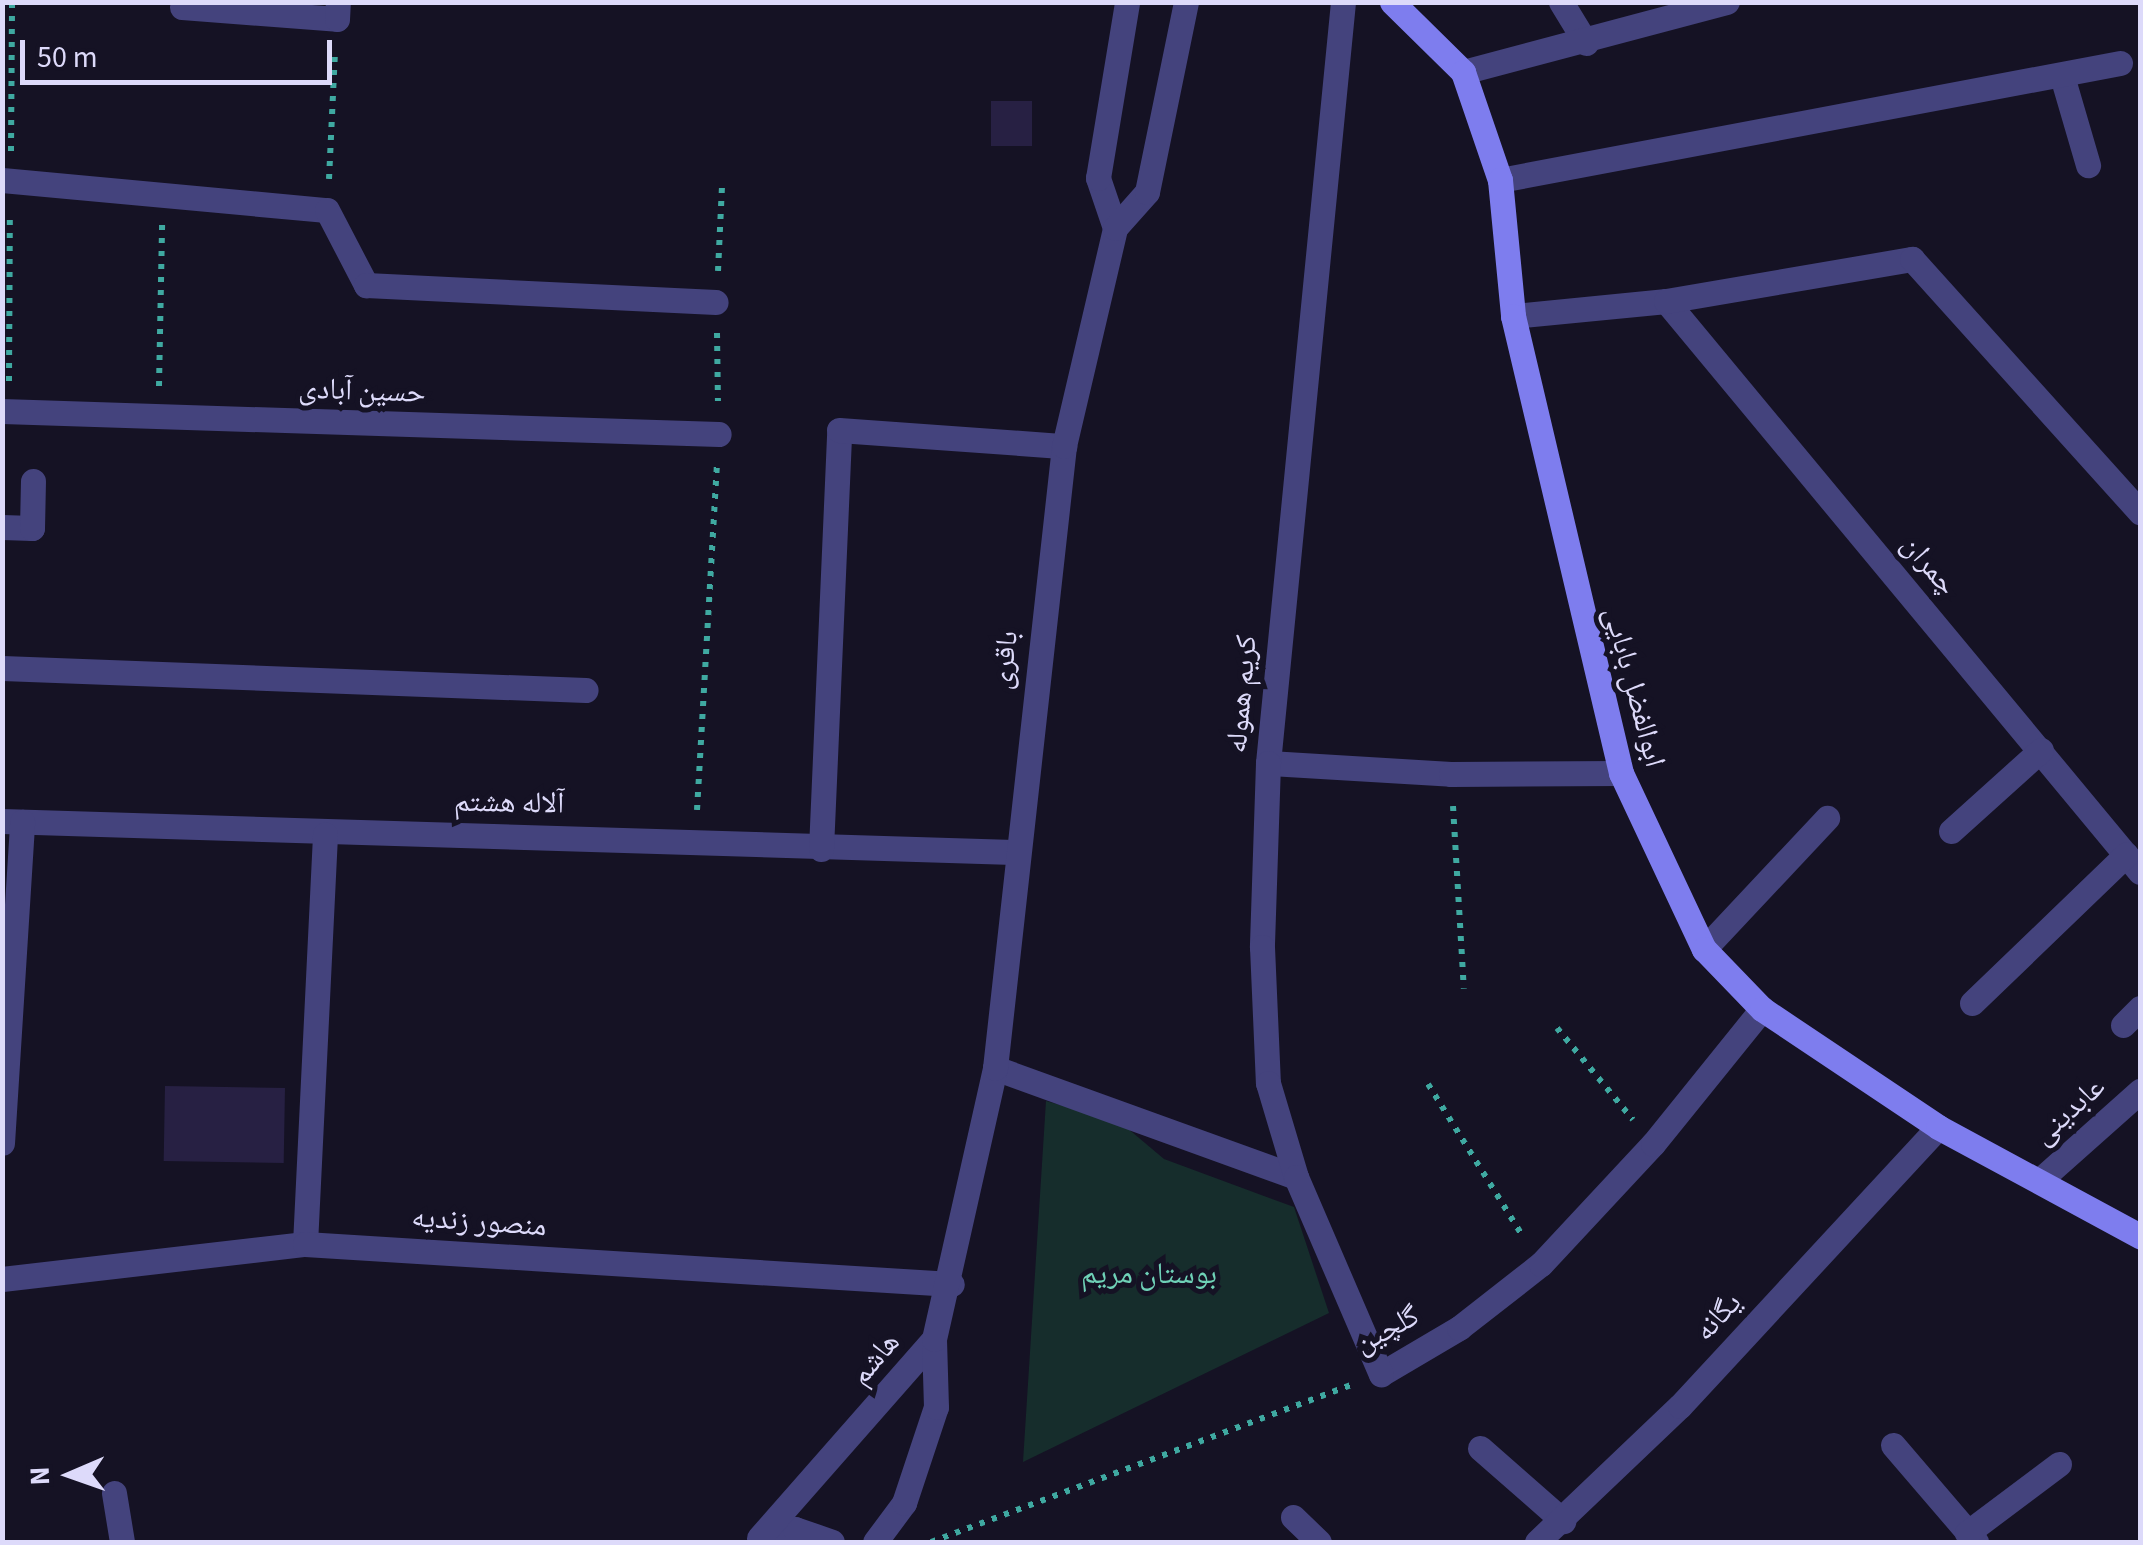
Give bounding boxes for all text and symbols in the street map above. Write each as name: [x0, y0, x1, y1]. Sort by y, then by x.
scale bar: [25, 20, 338, 82]
text: 50 m: [37, 36, 98, 79]
street label: حسین آبادی: [298, 371, 426, 411]
street label: چمران: [1893, 527, 1965, 603]
street label: ابوالفضل بابایی: [1595, 603, 1673, 771]
street label: باقری: [984, 628, 1026, 692]
street label: کریم هموله: [1219, 634, 1265, 754]
street label: آلاله هشتم: [454, 784, 564, 822]
street label: عابدینی: [2025, 1069, 2113, 1153]
street label: منصور زندیه: [410, 1199, 548, 1245]
park label: بوستان مریم: [1081, 1256, 1217, 1292]
street label: یگانه: [1687, 1285, 1749, 1349]
street label: گلچین: [1348, 1298, 1426, 1362]
street label: هاشم: [842, 1325, 908, 1393]
north arrow: [20, 1425, 120, 1525]
text: N: [20, 1466, 60, 1486]

